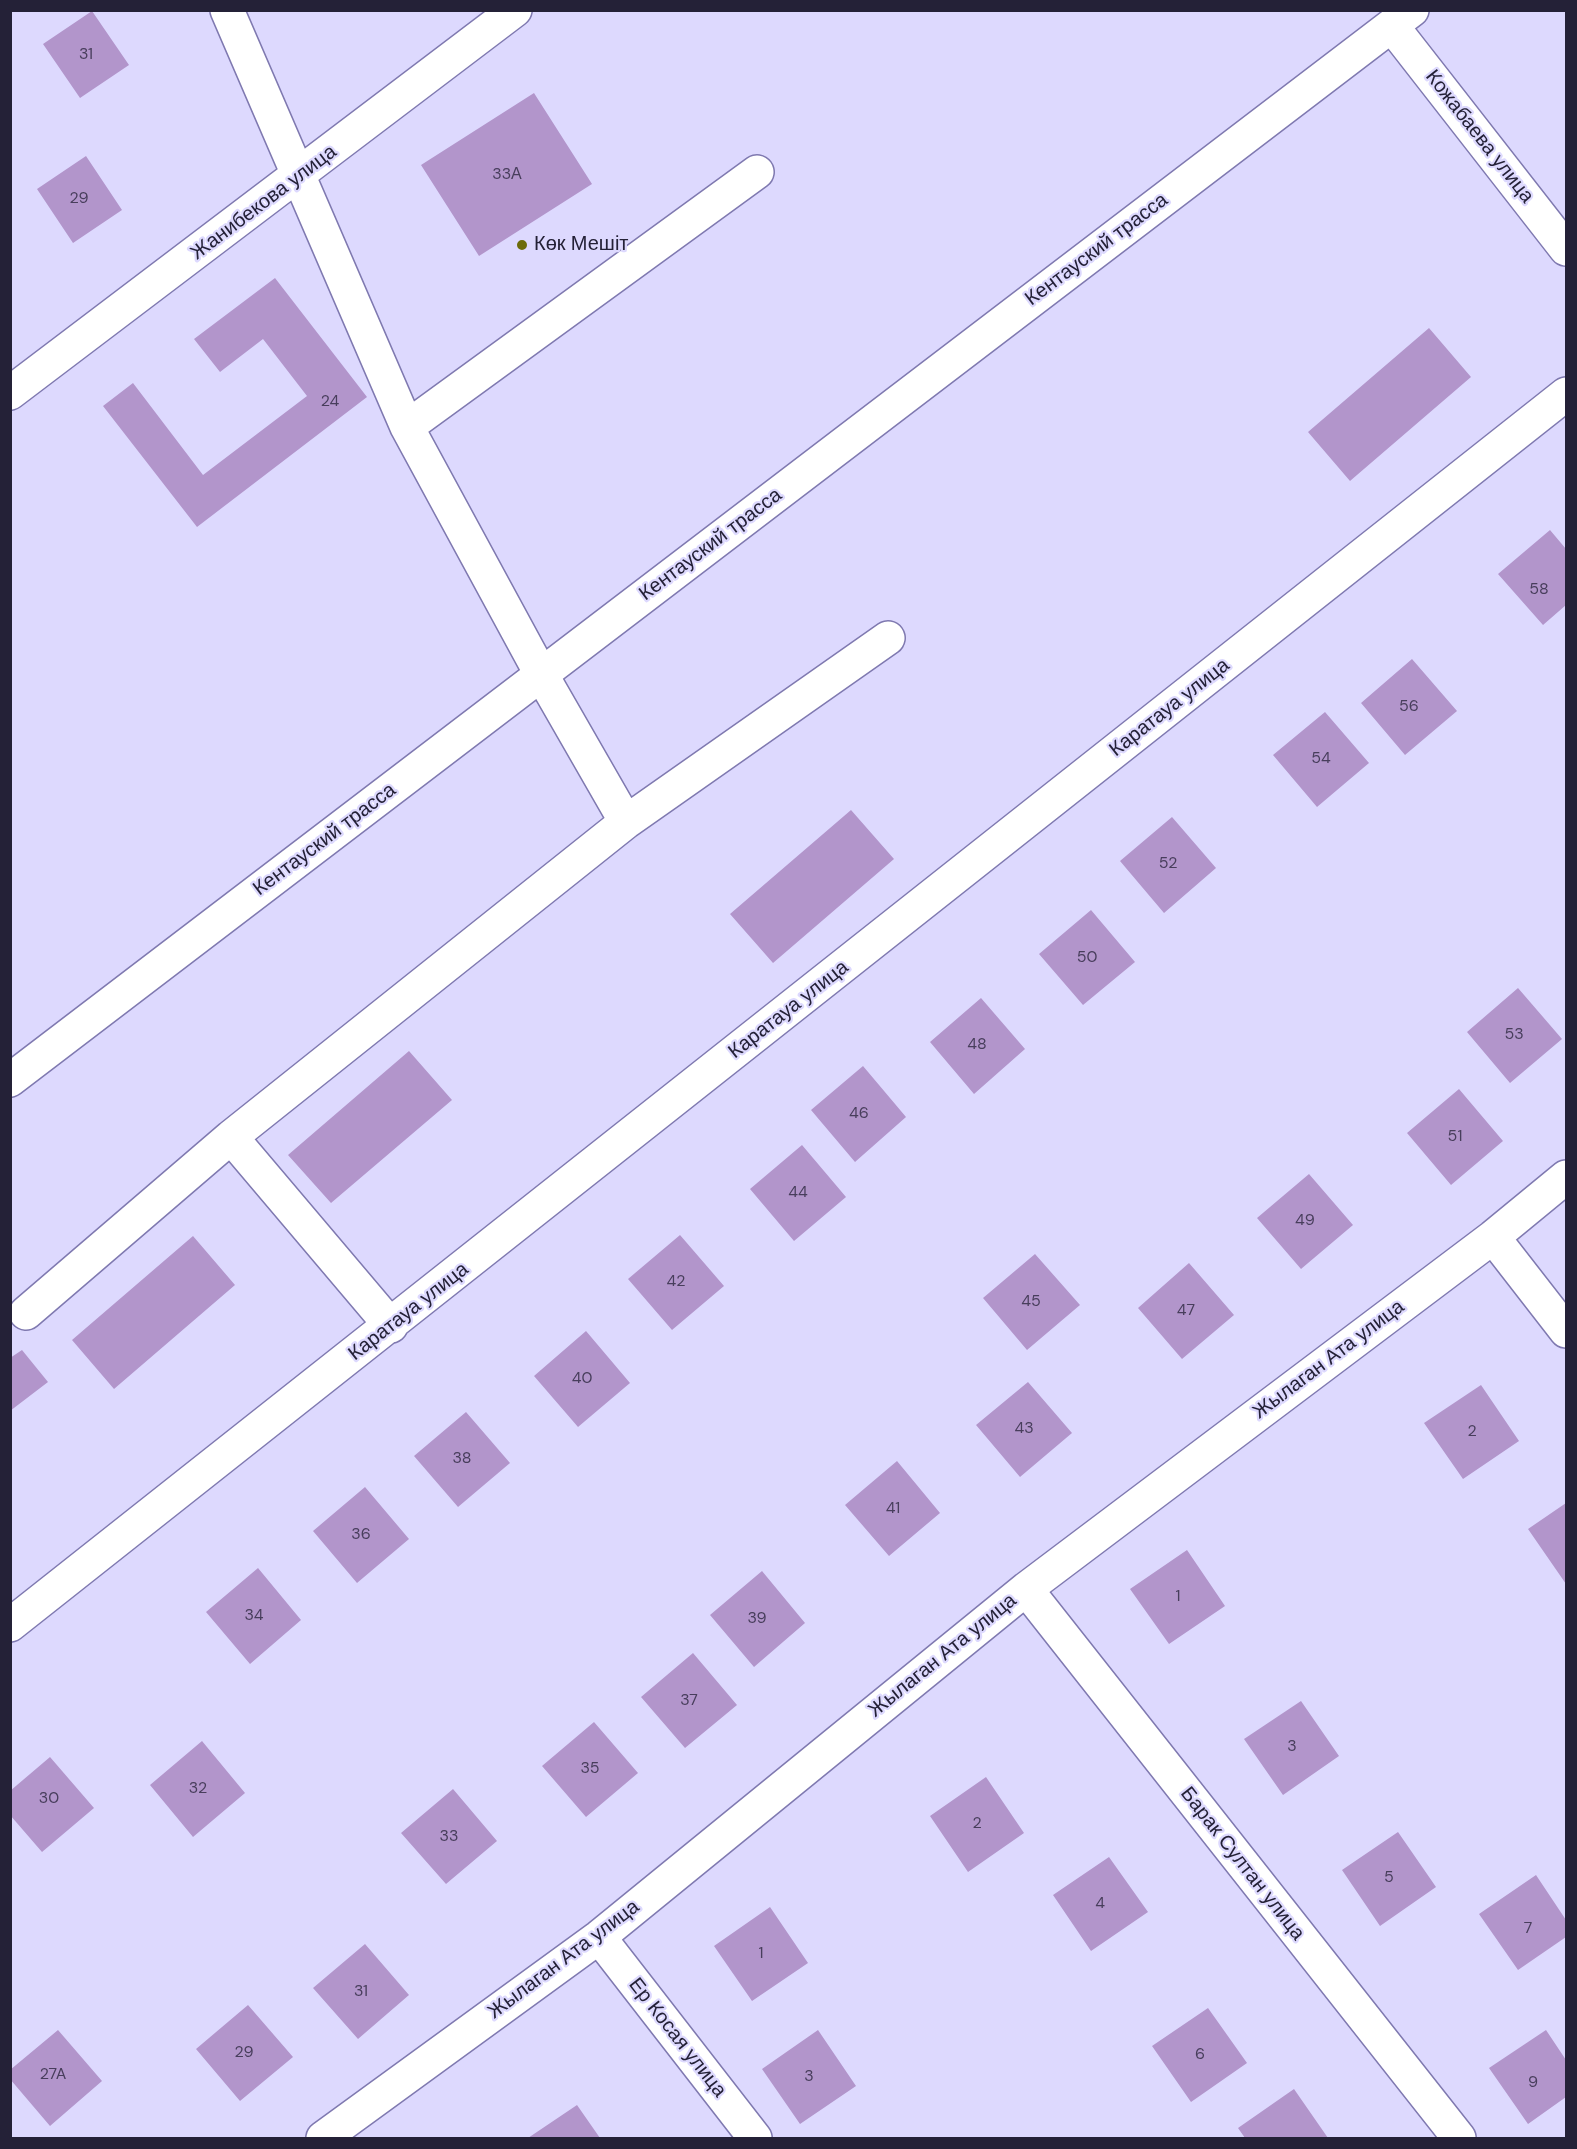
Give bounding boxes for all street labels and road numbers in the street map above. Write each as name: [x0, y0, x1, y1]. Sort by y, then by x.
street label: Кожабаева улица: [1420, 66, 1538, 208]
street label: Жанибекова улица: [186, 140, 342, 266]
street label: Кентауский трасса: [1021, 189, 1173, 311]
street label: Кентауский трасса: [635, 484, 787, 606]
street label: Каратауа улица: [1105, 654, 1235, 762]
street label: Кентауский трасса: [249, 779, 401, 901]
street label: Каратауа улица: [724, 956, 854, 1064]
street label: Каратауа улица: [344, 1258, 474, 1366]
street label: Жылаган Ата улица: [1249, 1295, 1409, 1425]
street label: Жылаган Ата улица: [864, 1589, 1022, 1723]
street label: Барак Султан улица: [1175, 1783, 1309, 1945]
street label: Жылаган Ата улица: [484, 1895, 644, 2025]
street label: Ер Косая улица: [623, 1974, 731, 2102]

